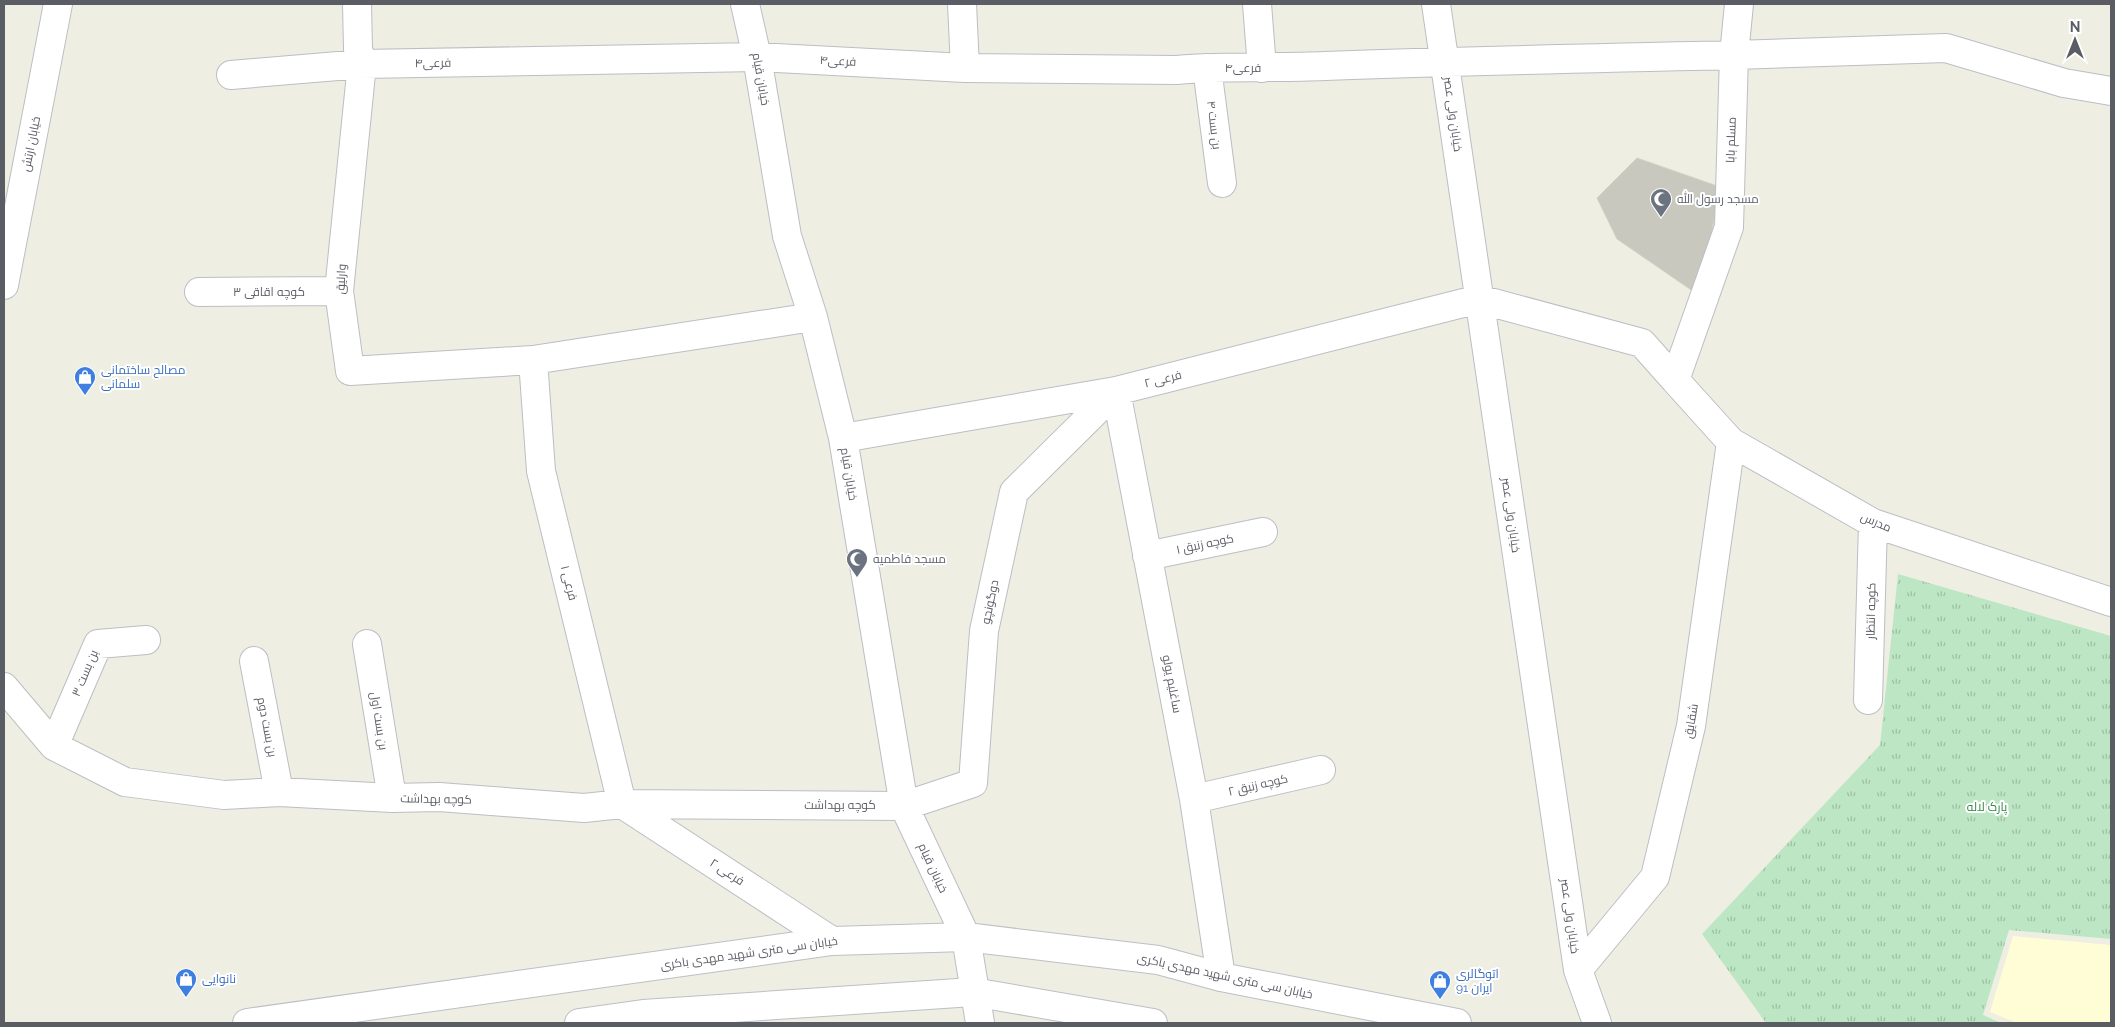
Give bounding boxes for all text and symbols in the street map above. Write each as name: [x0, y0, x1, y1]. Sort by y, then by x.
north arrow: [2050, 15, 2100, 65]
text: N: [2070, 19, 2080, 35]
street label: خیابان قیام: [748, 51, 773, 107]
street label: فرعی۴: [819, 53, 857, 69]
street label: فرعی۴: [415, 56, 451, 70]
street label: فرعی۴: [1225, 61, 1261, 75]
street label: خیابان ولی عصر: [1441, 75, 1465, 152]
street label: بن بست ۴: [1204, 100, 1224, 150]
street label: خیابان ارتش: [19, 115, 43, 173]
street label: مسلم بابا: [1723, 117, 1740, 163]
mosque icon: مسجد رسول الله: [1649, 187, 1673, 218]
place label: مسجد رسول الله: [1677, 191, 1759, 206]
street label: وارلیق: [333, 263, 349, 295]
street label: کوچه اقاقی ۳: [233, 285, 305, 301]
place label: مصالح ساختمانی سلمانی: [101, 363, 185, 391]
shop icon: مصالح ساختمانی سلمانی: [73, 365, 97, 396]
street label: فرعی ۲: [1143, 368, 1183, 390]
street label: خیابان قیام: [837, 447, 860, 502]
street label: خیابان ولی عصر: [1499, 476, 1523, 553]
street label: مدرس: [1859, 509, 1893, 535]
street label: کوچه زنبق ۱: [1175, 531, 1235, 559]
mosque icon: مسجد فاطمیه: [845, 547, 869, 578]
place label: مسجد فاطمیه: [873, 552, 946, 566]
street label: فرعی ۱: [558, 564, 580, 602]
street label: دوگونچو: [979, 578, 1003, 626]
street label: کوچه انتظار: [1863, 583, 1880, 641]
street label: بن بست ۳: [69, 648, 101, 698]
street label: ساغلیم یولو: [1159, 654, 1185, 715]
street label: بن بست اول: [367, 691, 391, 751]
street label: بن بست دوم: [253, 696, 280, 758]
street label: شقایق: [1681, 702, 1701, 739]
street label: کوچه زنبق ۲: [1227, 771, 1290, 801]
street label: کوچه بهداشت: [400, 791, 472, 809]
street label: کوچه بهداشت: [804, 798, 876, 814]
park label: پارک لاله: [1967, 800, 2008, 816]
street label: خیابان قیام: [914, 841, 951, 896]
street label: فرعی ۲: [707, 856, 747, 888]
street label: خیابان ولی عصر: [1558, 877, 1582, 954]
street label: خیابان سی متری شهید مهدی باکری: [659, 934, 839, 972]
street label: خیابان سی متری شهید مهدی باکری: [1136, 951, 1314, 1001]
shop icon: نانوایی: [174, 967, 198, 998]
place label: اتوگالری ایران 91: [1456, 967, 1499, 995]
shop icon: اتوگالری ایران 91: [1428, 969, 1452, 1000]
place label: نانوایی: [202, 972, 236, 986]

